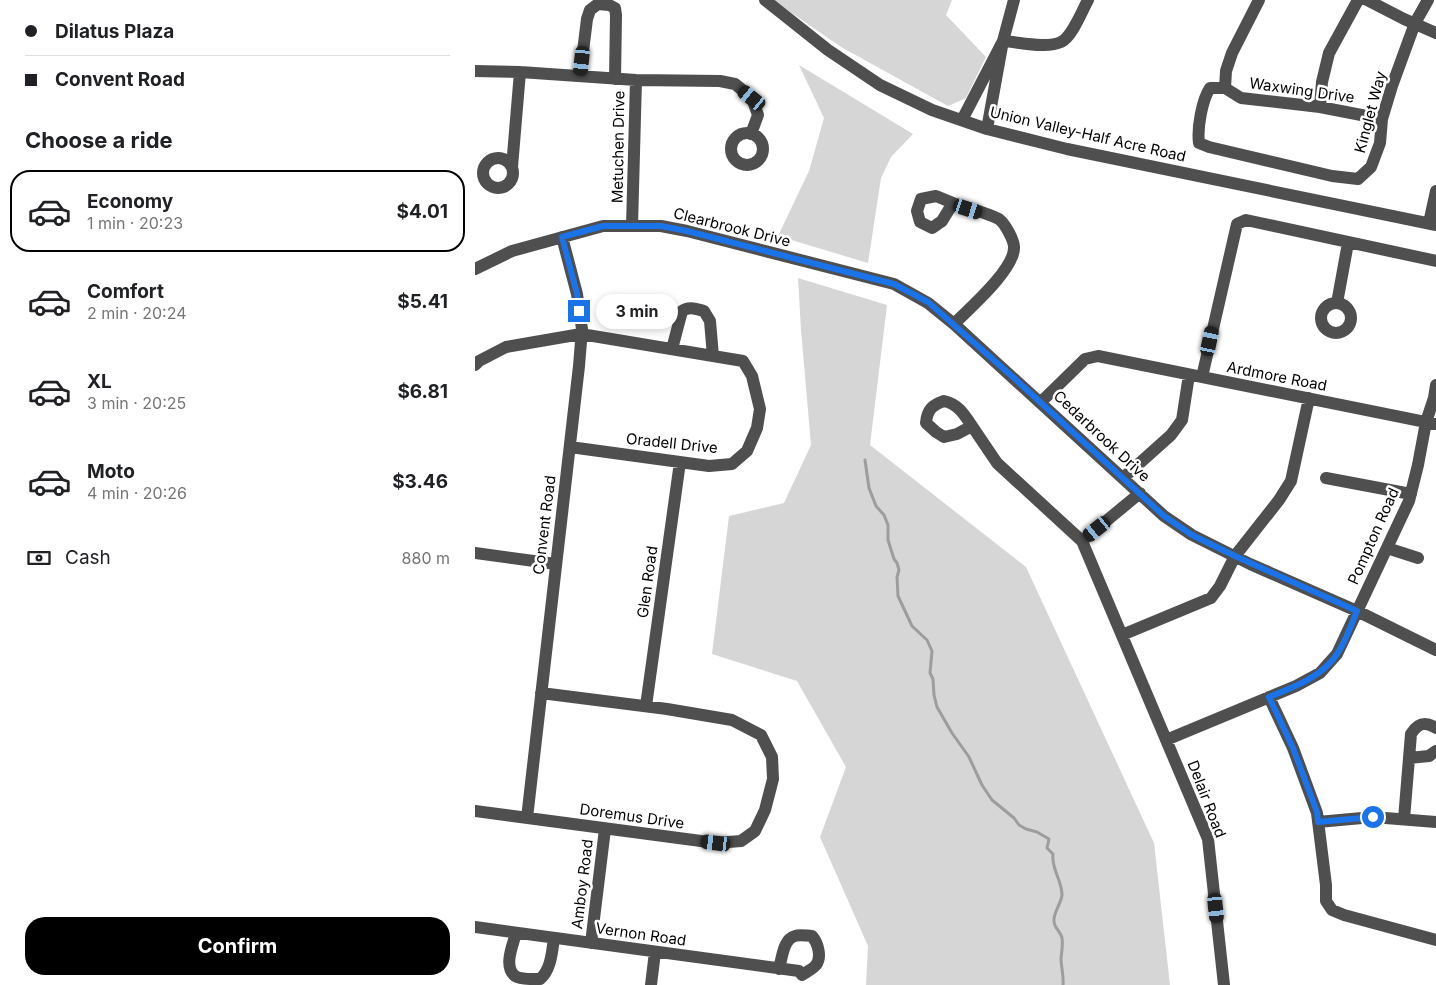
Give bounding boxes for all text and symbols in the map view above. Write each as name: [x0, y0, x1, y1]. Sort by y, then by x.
text: Dilatus Plaza: [55, 20, 174, 43]
car: [572, 45, 591, 77]
text: Convent Road: [55, 68, 185, 91]
street label: Kinglet Way: [1350, 68, 1390, 155]
street label: Waxwing Drive: [1248, 73, 1356, 107]
car: [735, 83, 768, 113]
street label: Metuchen Drive: [608, 91, 628, 203]
street label: Union Valley-Half Acre Road: [988, 102, 1188, 166]
text: Choose a ride: [25, 127, 173, 153]
icon: car: [27, 189, 72, 234]
text: Economy: [87, 190, 173, 213]
car: [951, 197, 984, 221]
text: $4.01: [397, 200, 448, 223]
street label: Clearbrook Drive: [671, 203, 793, 251]
text: 1 min · 20:23: [87, 213, 183, 233]
icon: car: [27, 279, 72, 324]
text: Comfort: [87, 280, 164, 303]
text: $5.41: [397, 290, 448, 313]
callout: 3 min: [597, 294, 679, 328]
route end: [568, 300, 590, 322]
text: 3 min: [615, 301, 659, 321]
text: 2 min · 20:24: [87, 303, 187, 323]
car: [1199, 325, 1220, 357]
street label: Ardmore Road: [1225, 357, 1329, 395]
icon: car: [27, 369, 72, 414]
text: XL: [87, 370, 112, 393]
text: $6.81: [397, 380, 448, 403]
street label: Cedarbrook Drive: [1050, 386, 1154, 486]
text: 3 min · 20:25: [87, 393, 186, 413]
street label: Oradell Drive: [625, 429, 719, 457]
icon: car: [27, 459, 72, 504]
text: Moto: [87, 460, 135, 483]
text: $3.46: [392, 470, 448, 493]
street label: Convent Road: [528, 474, 560, 576]
text: 4 min · 20:26: [87, 483, 187, 503]
street label: Pompton Road: [1343, 485, 1403, 587]
car: [1080, 514, 1113, 544]
icon: cash: [25, 544, 53, 572]
street label: Glen Road: [633, 545, 661, 619]
text: Cash: [65, 546, 111, 569]
text: 880 m: [402, 548, 450, 568]
street label: Delair Road: [1184, 758, 1230, 840]
street label: Doremus Drive: [579, 799, 685, 833]
route start: [1362, 806, 1384, 828]
car: [700, 834, 731, 852]
street label: Amboy Road: [567, 838, 597, 930]
car: [1206, 892, 1225, 924]
button: Confirm: [25, 917, 450, 975]
street label: Vernon Road: [594, 918, 688, 950]

